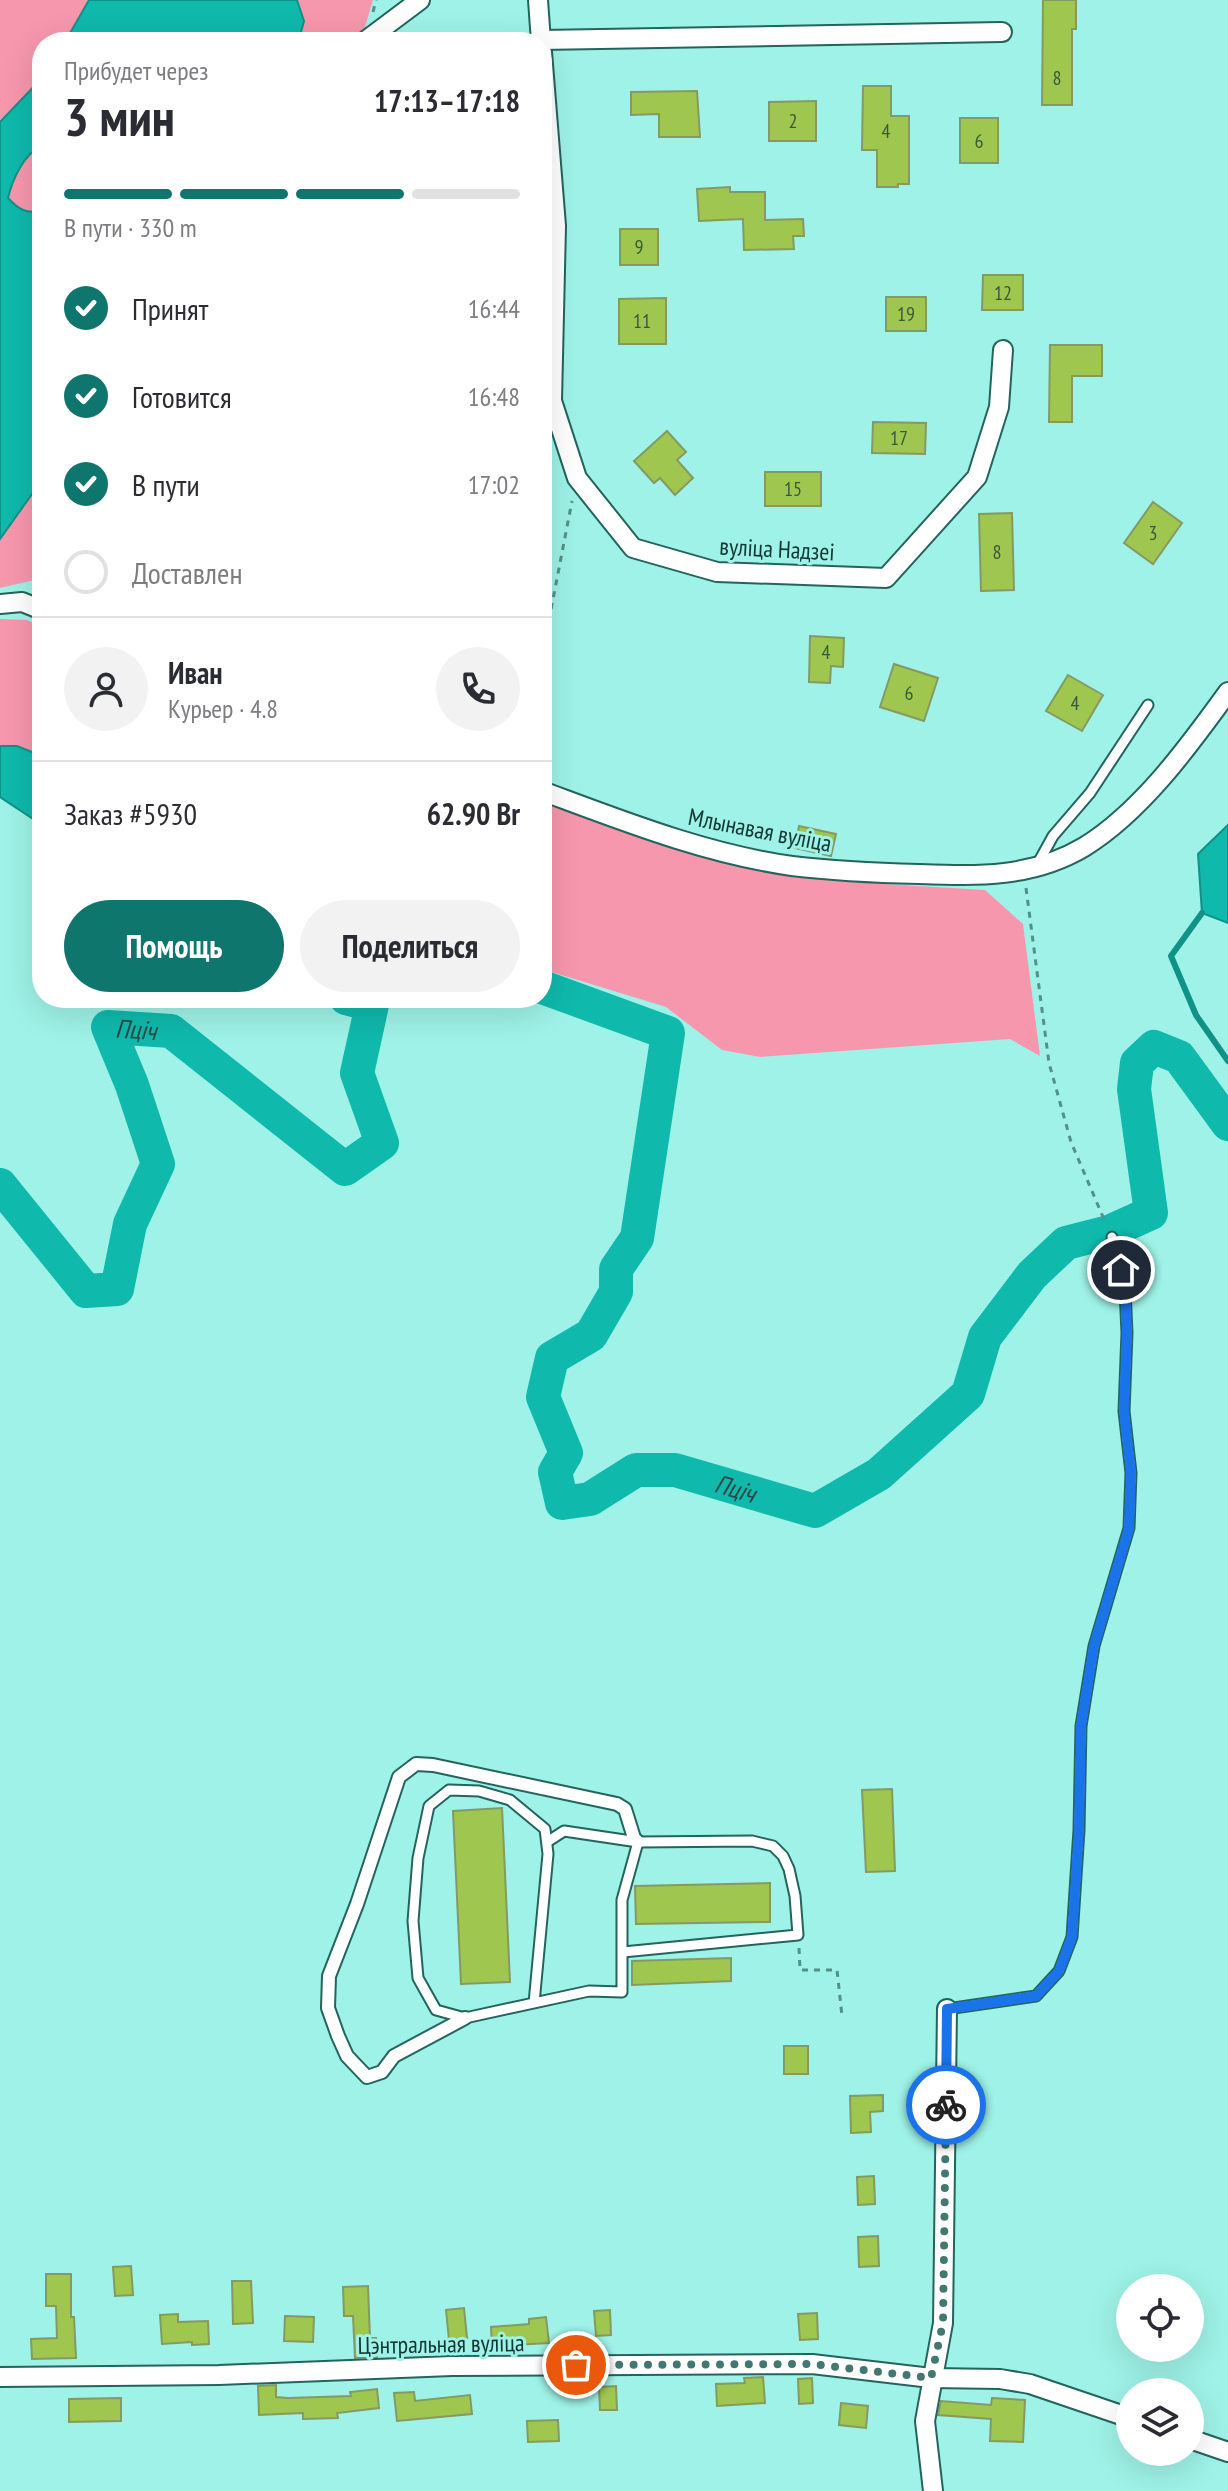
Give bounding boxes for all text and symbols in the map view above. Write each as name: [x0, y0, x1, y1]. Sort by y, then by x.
text: Прибудет через: [64, 54, 208, 87]
house number: 8: [1053, 65, 1062, 91]
text: 17:13–17:18: [374, 81, 520, 120]
text: 3 мин: [64, 83, 175, 150]
house number: 2: [789, 108, 798, 134]
house number: 4: [882, 118, 891, 144]
house number: 6: [975, 128, 984, 154]
text: В пути · 330 m: [64, 211, 197, 244]
house number: 9: [635, 234, 644, 260]
house number: 12: [994, 280, 1012, 306]
icon: check: [64, 286, 108, 330]
text: Принят: [132, 289, 208, 328]
text: 16:44: [468, 292, 520, 325]
house number: 19: [897, 301, 915, 327]
house number: 11: [633, 308, 651, 334]
icon: check: [64, 374, 108, 418]
text: Готовится: [132, 377, 232, 416]
text: 16:48: [468, 380, 520, 413]
house number: 17: [890, 425, 908, 451]
icon: check: [64, 462, 108, 506]
text: В пути: [132, 465, 200, 504]
text: 17:02: [468, 468, 520, 501]
house number: 15: [784, 476, 802, 502]
house number: 3: [1149, 520, 1158, 546]
street label: вуліца Надзеі: [719, 531, 835, 567]
house number: 8: [993, 539, 1002, 565]
text: Доставлен: [132, 553, 242, 592]
house number: 4: [822, 639, 831, 665]
button: person: [64, 647, 148, 731]
button: phone: [436, 647, 520, 731]
text: Иван: [168, 653, 223, 692]
house number: 6: [905, 680, 914, 706]
house number: 4: [1071, 690, 1080, 716]
text: Курьер · 4.8: [168, 692, 278, 725]
text: Заказ #5930: [64, 794, 197, 833]
text: 62.90 Br: [427, 794, 520, 833]
street label: Млынавая вуліца: [686, 801, 834, 859]
button: Помощь: [64, 900, 284, 992]
button: Поделиться: [300, 900, 520, 992]
water label: Пціч: [114, 1011, 160, 1047]
pin: [1087, 1236, 1155, 1304]
icon: home: [1099, 1248, 1143, 1292]
water label: Пціч: [711, 1466, 763, 1510]
courier: [906, 2065, 986, 2145]
icon: bike: [924, 2083, 968, 2127]
map controls: [1116, 2274, 1204, 2466]
button: locate: [1116, 2274, 1204, 2362]
street label: Цэнтральная вуліца: [357, 2327, 525, 2361]
pin: [542, 2331, 610, 2399]
icon: bag: [554, 2343, 598, 2387]
button: layers: [1116, 2378, 1204, 2466]

